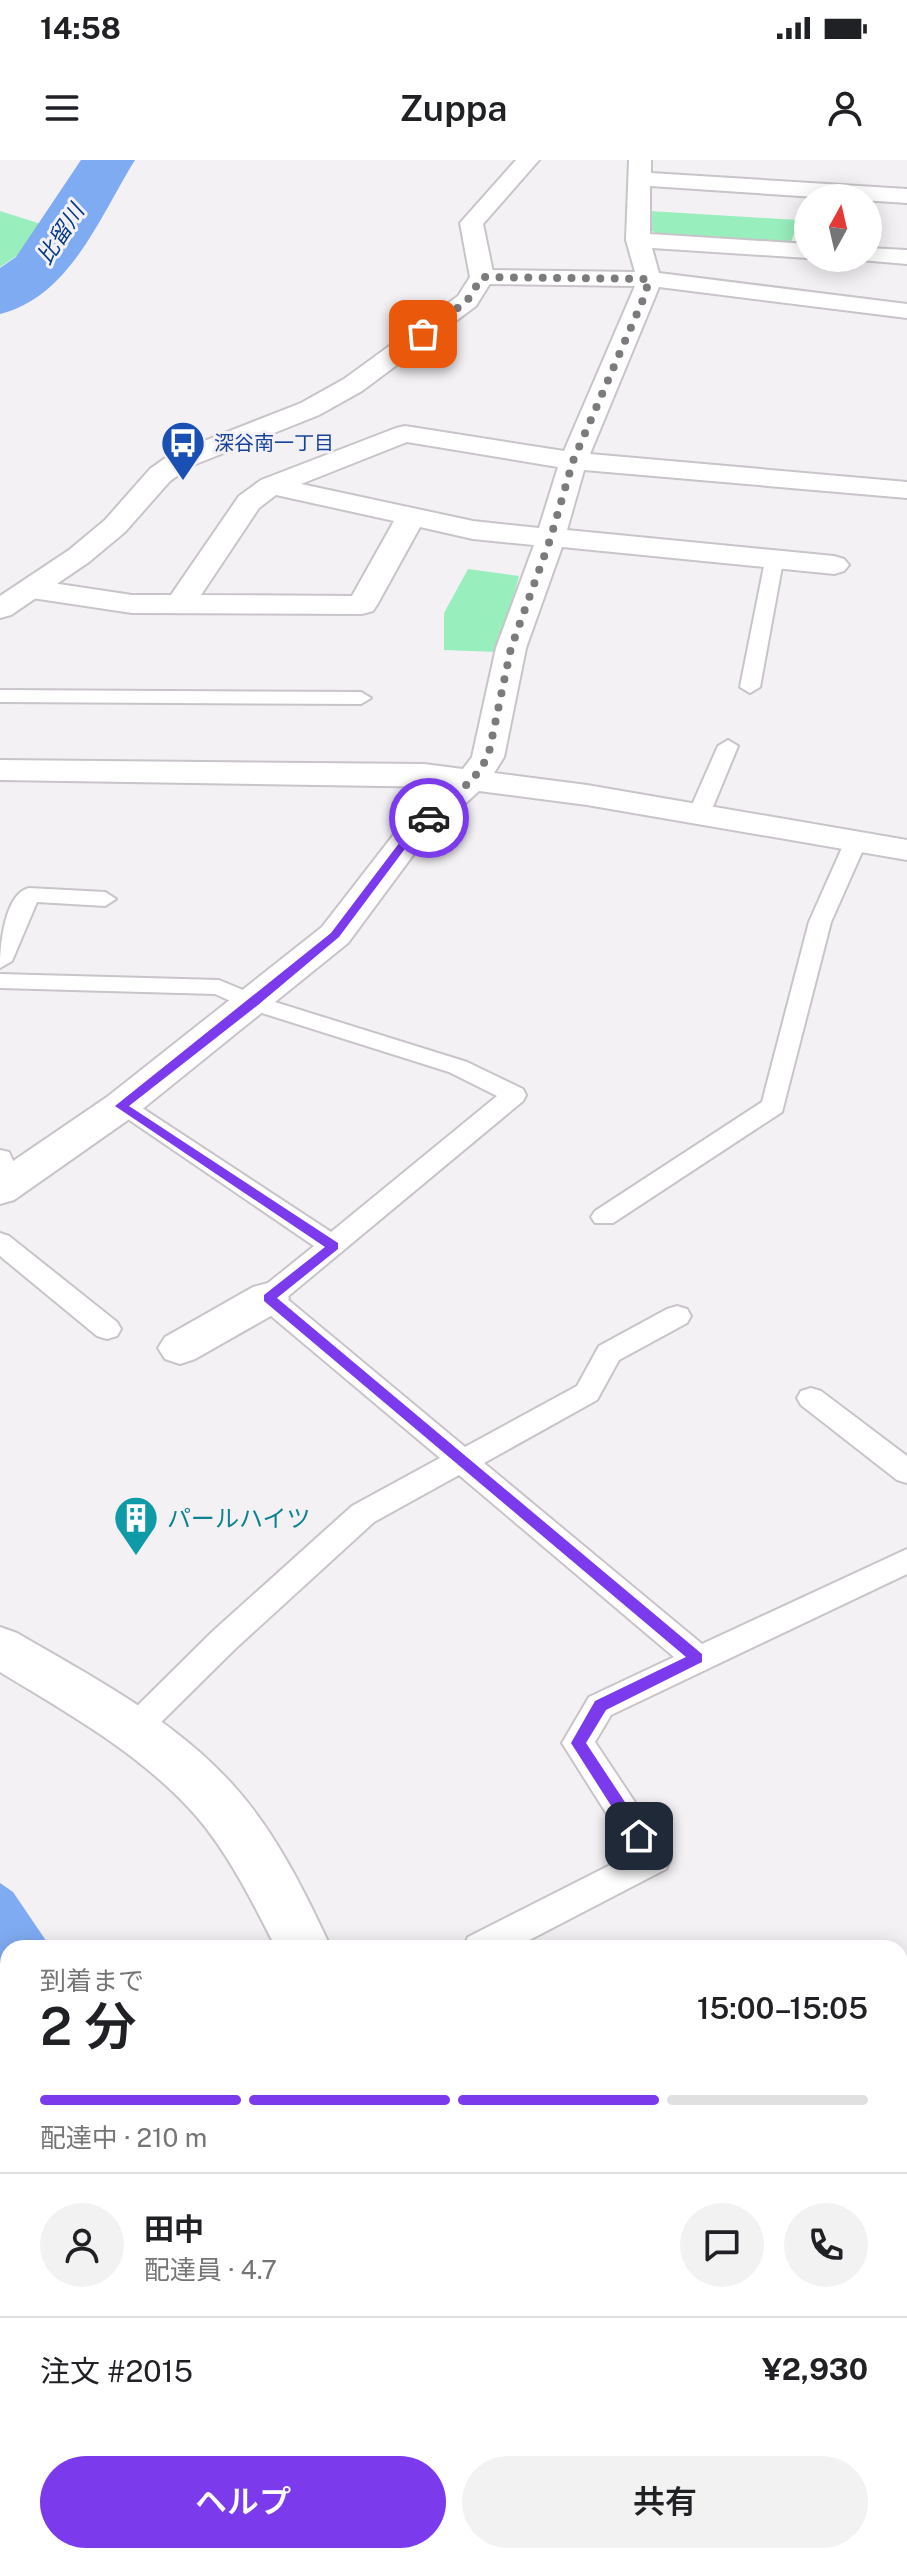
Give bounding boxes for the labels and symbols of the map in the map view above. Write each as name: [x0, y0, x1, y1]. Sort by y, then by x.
north arrow: [794, 184, 882, 272]
water label: 比留川: [31, 198, 90, 269]
pin: [389, 300, 457, 368]
bus stop icon: 深谷南一丁目: [159, 419, 207, 482]
place label: 深谷南一丁目: [214, 431, 334, 455]
courier: [389, 778, 469, 858]
building icon: パールハイツ: [112, 1494, 160, 1557]
place label: パールハイツ: [167, 1504, 311, 1532]
pin: [605, 1802, 673, 1870]

